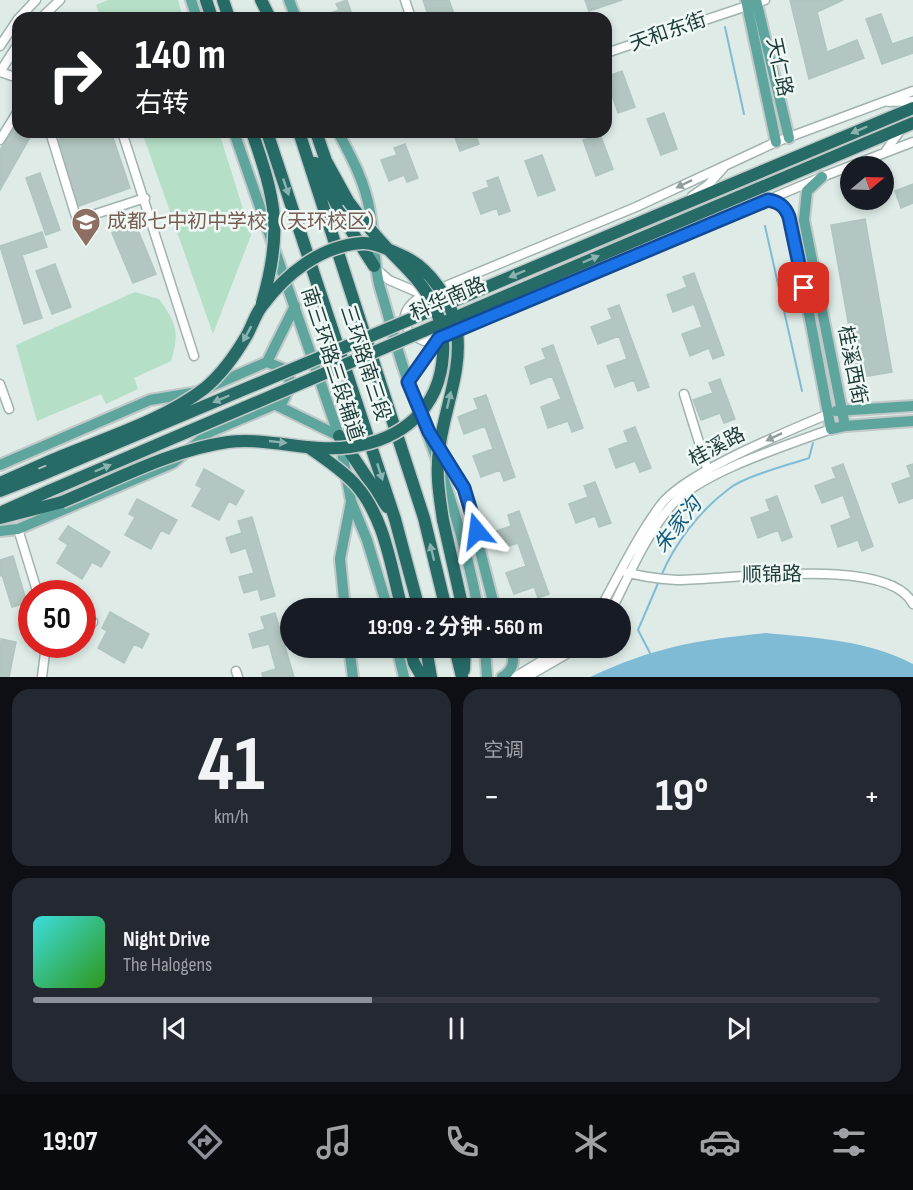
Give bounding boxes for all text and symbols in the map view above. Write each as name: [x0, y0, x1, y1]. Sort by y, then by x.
street label: 天和东街: [626, 8, 710, 56]
text: 140 m: [135, 30, 226, 81]
street label: 天仁路: [761, 35, 797, 99]
icon: right: [36, 36, 114, 114]
text: 右转: [135, 88, 189, 120]
one-way arrow: [849, 125, 867, 135]
north arrow: [840, 156, 894, 210]
map controls: [840, 156, 894, 210]
one-way arrow: [282, 178, 292, 196]
one-way arrow: [675, 179, 692, 188]
school or university icon: 成都七中初中学校（天环校区）: [70, 206, 102, 248]
place label: 成都七中初中学校（天环校区）: [107, 210, 387, 234]
one-way arrow: [583, 254, 601, 264]
pin: [778, 262, 829, 313]
one-way arrow: [507, 269, 525, 279]
icon: arrive: [787, 271, 820, 304]
street label: 科华南路: [406, 272, 490, 326]
street label: 南三环路三段辅道: [296, 284, 368, 444]
street label: 三环路南三段: [335, 302, 395, 424]
street label: 桂溪西街: [833, 323, 871, 407]
one-way arrow: [242, 326, 252, 343]
one-way arrow: [445, 391, 455, 410]
one-way arrow: [212, 394, 230, 404]
street label: 桂溪路: [685, 422, 749, 472]
one-way arrow: [766, 433, 783, 442]
one-way arrow: [269, 437, 288, 447]
one-way arrow: [94, 462, 112, 472]
one-way arrow: [376, 463, 385, 481]
water label: 朱家沟: [649, 491, 708, 558]
position arrow: [445, 499, 509, 563]
one-way arrow: [427, 543, 437, 561]
street label: 顺锦路: [742, 562, 802, 588]
speed limit sign: 50: [18, 580, 96, 658]
text: 19:09 · 2 分钟 · 560 m: [368, 614, 543, 641]
text: 41: [198, 719, 265, 812]
text: 空调: [484, 739, 524, 763]
text: 19°: [655, 769, 708, 824]
text: −: [484, 777, 500, 817]
text: +: [864, 777, 880, 817]
text: km/h: [214, 805, 249, 829]
text: Night Drive: [123, 926, 210, 953]
text: The Halogens: [123, 953, 212, 977]
icon: previous: [158, 1012, 191, 1045]
icon: pause: [440, 1012, 473, 1045]
icon: next: [722, 1012, 755, 1045]
icon: directions: [184, 1121, 226, 1163]
icon: music: [313, 1121, 355, 1163]
icon: phone: [441, 1121, 483, 1163]
icon: climate: [570, 1121, 612, 1163]
icon: car: [699, 1121, 741, 1163]
icon: filters: [828, 1121, 870, 1163]
text: 19:07: [43, 1126, 97, 1158]

